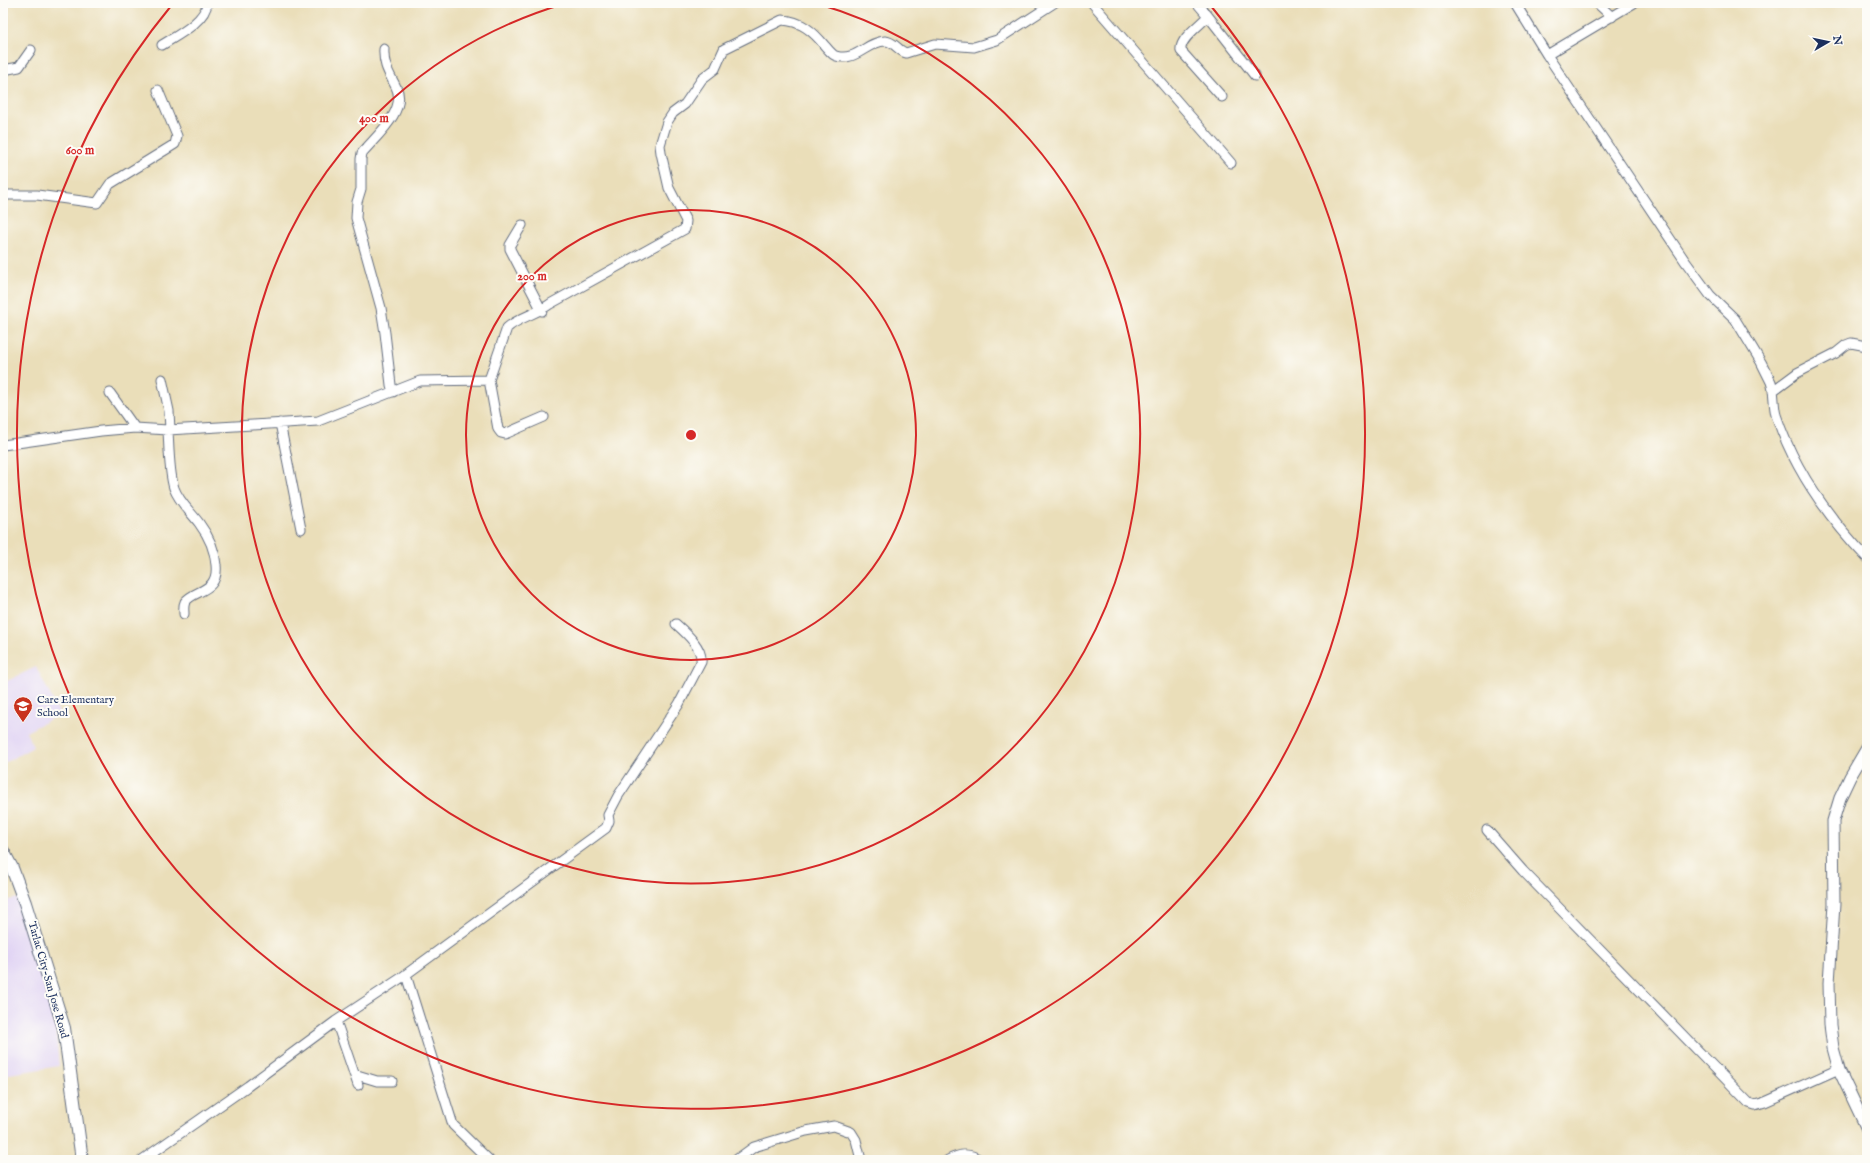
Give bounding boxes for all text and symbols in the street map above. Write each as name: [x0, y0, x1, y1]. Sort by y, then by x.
north arrow: [1808, 22, 1848, 62]
text: N: [1829, 34, 1845, 47]
text: 400 m: [359, 111, 390, 126]
text: 600 m: [66, 143, 95, 158]
text: 200 m: [517, 269, 547, 284]
centre of rings: [684, 428, 698, 442]
place label: Care Elementary School: [37, 693, 115, 720]
school or university icon: Care Elementary School: [12, 695, 34, 723]
street label: Tarlac City-San Jose Road: [25, 920, 71, 1040]

